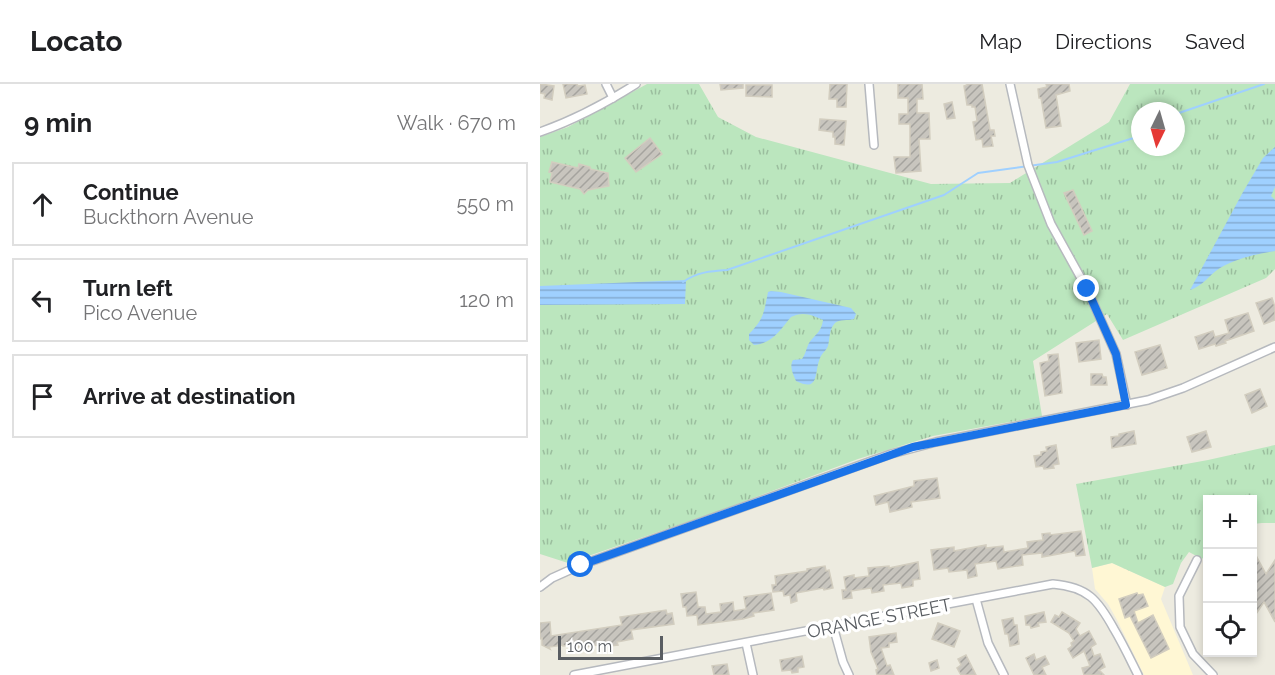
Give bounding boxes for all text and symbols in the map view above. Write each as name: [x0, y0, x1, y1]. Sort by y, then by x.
text: Locato: [30, 25, 122, 58]
text: Map: [979, 29, 1022, 54]
text: Directions: [1055, 29, 1152, 54]
text: Saved: [1185, 29, 1245, 54]
north arrow: [1131, 102, 1185, 156]
text: 9 min: [24, 108, 92, 138]
text: Walk · 670 m: [397, 111, 516, 135]
text: Continue: [83, 179, 179, 205]
icon: ahead: [26, 188, 59, 221]
text: 550 m: [456, 192, 514, 216]
text: Buckthorn Avenue: [83, 205, 253, 229]
text: Turn left: [83, 275, 173, 301]
route end: [1073, 275, 1099, 301]
icon: left: [26, 284, 59, 317]
text: 120 m: [459, 288, 514, 312]
text: Pico Avenue: [83, 301, 197, 325]
icon: arrive: [26, 380, 59, 413]
text: Arrive at destination: [83, 383, 296, 409]
map controls: [1203, 495, 1257, 657]
button: +: [1203, 495, 1257, 549]
button: −: [1203, 549, 1257, 603]
route start: [567, 551, 593, 577]
street label: ORANGE STREET: [805, 594, 953, 642]
button: locate: [1203, 603, 1257, 657]
scale bar: [558, 633, 663, 660]
text: 100 m: [567, 637, 612, 656]

